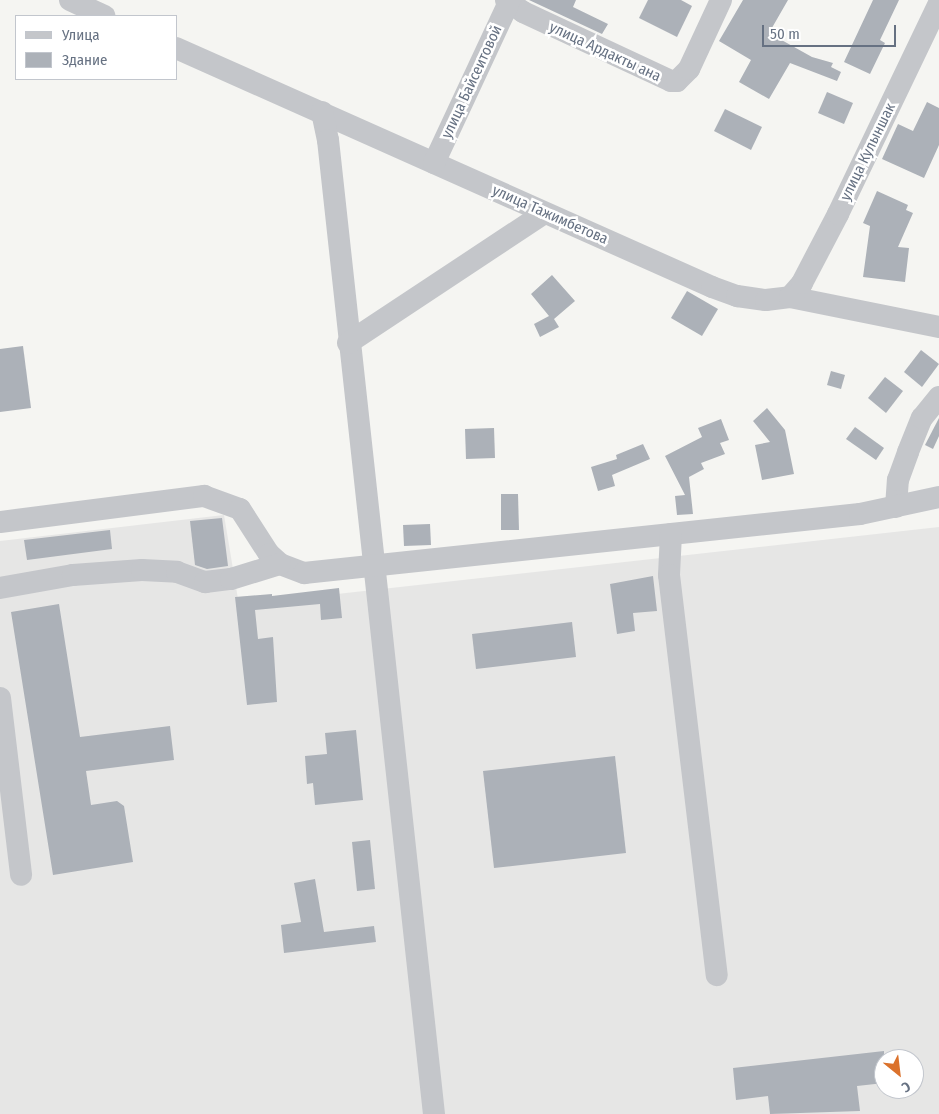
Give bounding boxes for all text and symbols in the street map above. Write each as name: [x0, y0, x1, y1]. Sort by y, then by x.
legend: [15, 15, 178, 80]
scale bar: [764, 15, 898, 47]
street label: улица Ардакты ана: [546, 18, 664, 86]
street label: улица Байсеитовой: [438, 22, 506, 142]
text: 50 m: [770, 25, 800, 43]
text: Улица: [62, 26, 100, 44]
text: Здание: [62, 51, 108, 69]
street label: улица Кулыншак: [837, 100, 899, 204]
street label: улица Тажимбетова: [489, 181, 611, 249]
north arrow: [874, 1049, 924, 1099]
text: С: [899, 1077, 913, 1096]

